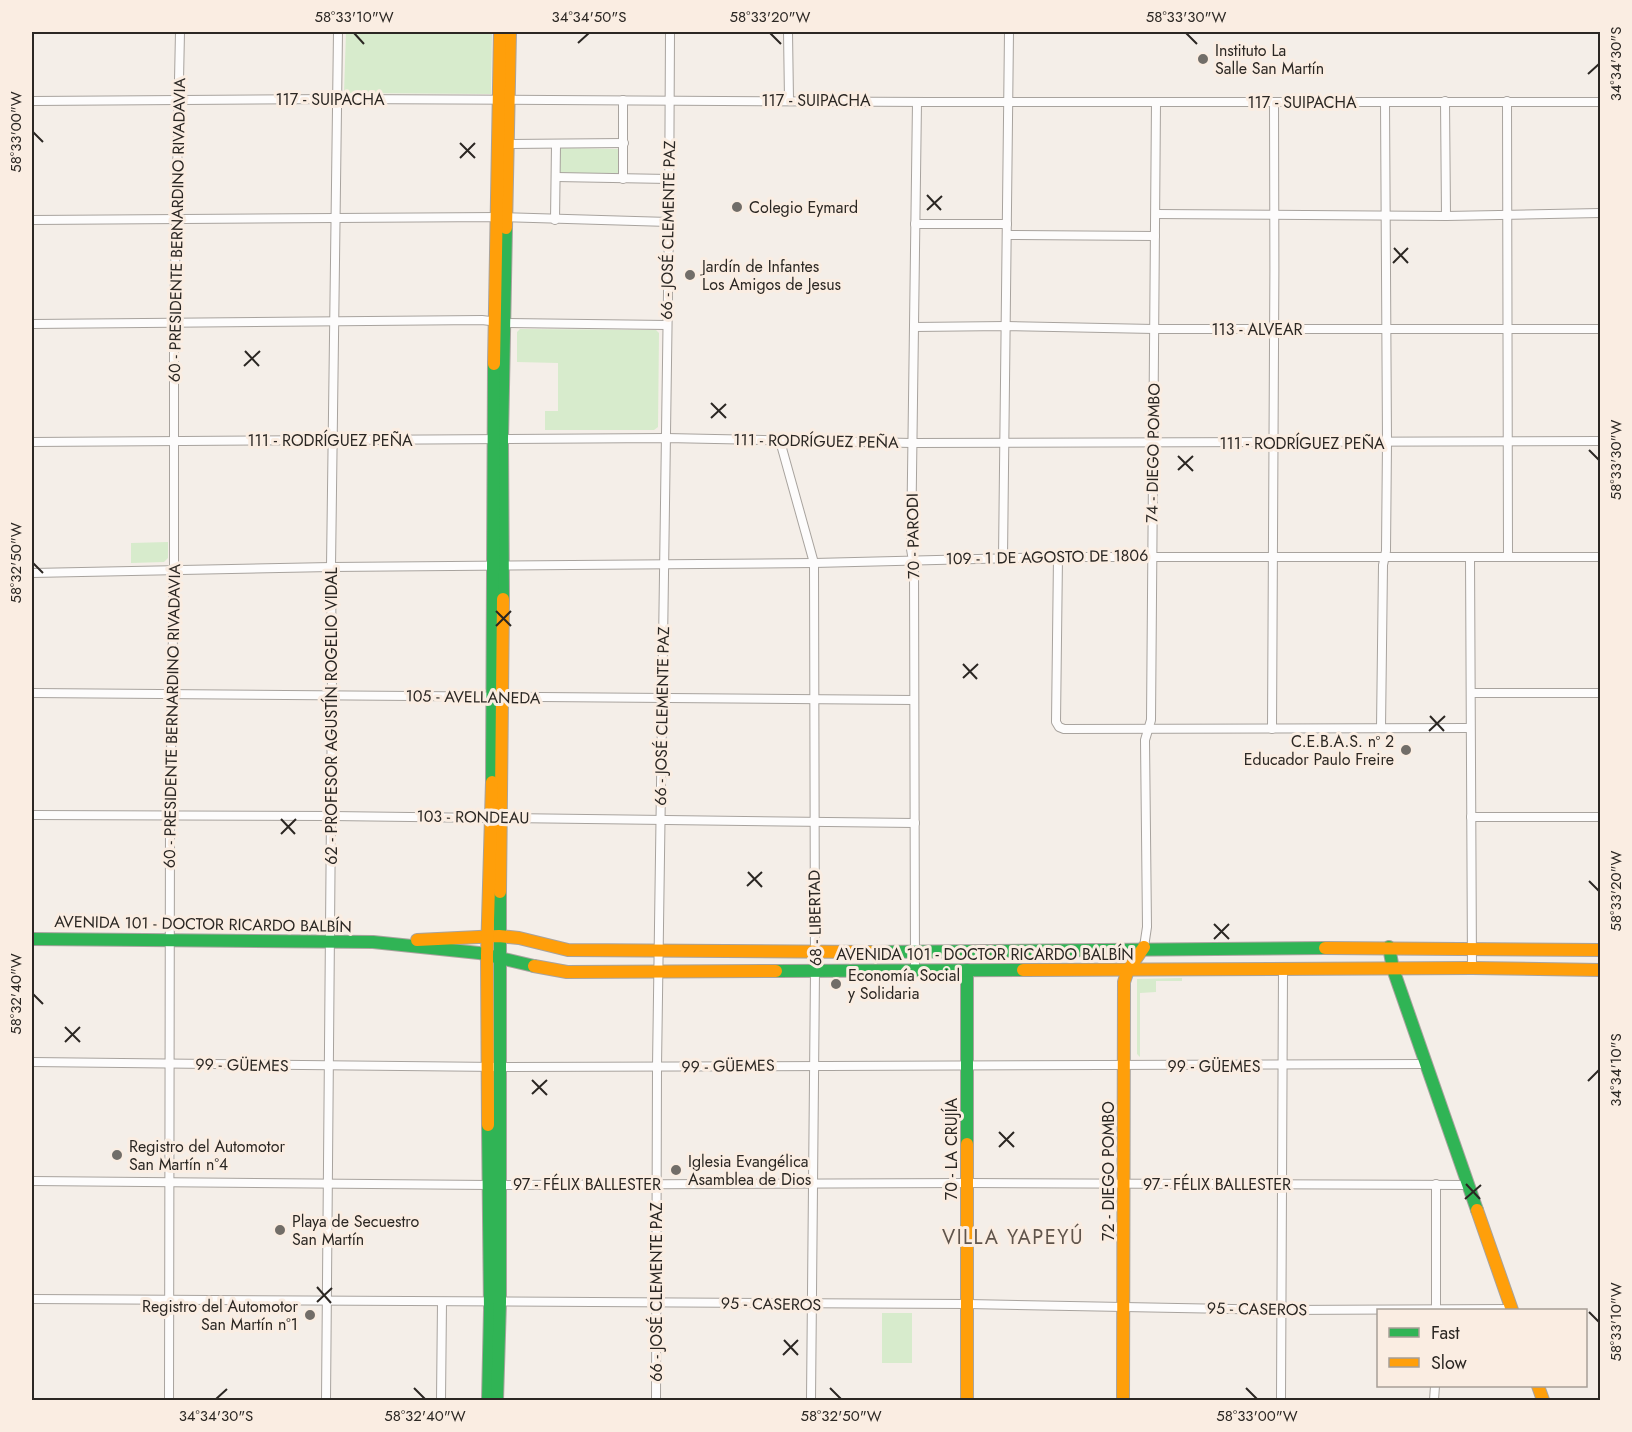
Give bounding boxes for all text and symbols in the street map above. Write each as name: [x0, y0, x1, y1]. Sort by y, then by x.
text: 58°33'10"W: [314, 6, 394, 28]
text: 34°34'50"S: [552, 6, 626, 28]
text: 58°33'20"W: [730, 6, 811, 28]
text: 58°33'30"W: [1146, 6, 1226, 28]
text: 34°34'30"S: [1605, 27, 1627, 101]
place label: Instituto La Salle San Martín: [1215, 39, 1324, 80]
marker: Instituto La Salle San Martín: [1196, 52, 1210, 66]
street label: 60 - PRESIDENTE BERNARDINO RIVADAVIA: [163, 77, 191, 382]
street label: 117 - SUIPACHA: [275, 88, 385, 111]
street label: 117 - SUIPACHA: [761, 89, 871, 112]
text: 58°33'00"W: [5, 91, 27, 173]
street label: 117 - SUIPACHA: [1247, 91, 1357, 114]
street label: 66 - JOSÉ CLEMENTE PAZ: [655, 140, 681, 320]
place label: Colegio Eymard: [749, 196, 858, 219]
marker: Colegio Eymard: [730, 200, 744, 214]
place label: Jardín de Infantes Los Amigos de Jesus: [700, 255, 841, 296]
marker: Jardín de Infantes Los Amigos de Jesus: [683, 268, 697, 282]
street label: 113 - ALVEAR: [1211, 318, 1303, 341]
street label: 74 - DIEGO POMBO: [1140, 383, 1166, 523]
text: 58°33'30"W: [1605, 420, 1627, 500]
street label: 111 - RODRÍGUEZ PEÑA: [733, 428, 899, 454]
street label: 111 - RODRÍGUEZ PEÑA: [247, 429, 413, 452]
street label: 111 - RODRÍGUEZ PEÑA: [1219, 432, 1385, 455]
street label: 70 - PARODI: [901, 493, 925, 579]
text: 58°32'50"W: [5, 522, 27, 604]
street label: 109 - 1 DE AGOSTO DE 1806: [945, 544, 1149, 570]
street label: 60 - PRESIDENTE BERNARDINO RIVADAVIA: [158, 563, 186, 868]
street label: 62 - PROFESOR AGUSTÍN ROGELIO VIDAL: [320, 566, 343, 865]
street label: 66 - JOSÉ CLEMENTE PAZ: [649, 626, 675, 806]
street label: 105 - AVELLANEDA: [405, 684, 541, 710]
place label: C.E.B.A.S. nº 2 Educador Paulo Freire: [1244, 730, 1394, 771]
marker: C.E.B.A.S. nº 2 Educador Paulo Freire: [1399, 743, 1413, 757]
street label: 103 - RONDEAU: [416, 805, 530, 829]
text: 58°33'20"W: [1605, 850, 1627, 931]
street label: 68 - LIBERTAD: [803, 870, 827, 966]
street label: AVENIDA 101 - DOCTOR RICARDO BALBÍN: [54, 910, 352, 938]
street label: AVENIDA 101 - DOCTOR RICARDO BALBÍN: [836, 943, 1134, 966]
text: 58°32'40"W: [5, 953, 27, 1035]
place label: Economía Social y Solidaria: [848, 964, 960, 1005]
marker: Economía Social y Solidaria: [829, 977, 843, 991]
text: 34°34'10"S: [1605, 1033, 1627, 1107]
street label: 99 - GÜEMES: [195, 1053, 289, 1077]
street label: 99 - GÜEMES: [681, 1054, 775, 1078]
street label: 99 - GÜEMES: [1167, 1055, 1261, 1078]
street label: 70 - LA CRUJÍA: [940, 1097, 963, 1200]
street label: 72 - DIEGO POMBO: [1097, 1101, 1120, 1241]
place label: Registro del Automotor San Martín n°4: [129, 1135, 285, 1176]
marker: Registro del Automotor San Martín n°4: [110, 1148, 124, 1162]
place label: Iglesia Evangélica Asamblea de Dios: [688, 1150, 811, 1191]
marker: Iglesia Evangélica Asamblea de Dios: [669, 1163, 683, 1177]
street label: 97 - FÉLIX BALLESTER: [513, 1173, 661, 1196]
street label: 97 - FÉLIX BALLESTER: [1143, 1173, 1291, 1196]
street label: 66 - JOSÉ CLEMENTE PAZ: [645, 1202, 668, 1382]
place label: Playa de Secuestro San Martín: [292, 1210, 420, 1251]
marker: Playa de Secuestro San Martín: [273, 1223, 287, 1237]
district label: VILLA YAPEYÚ: [942, 1223, 1084, 1252]
text: 58°33'10"W: [1605, 1282, 1627, 1362]
street label: 95 - CASEROS: [721, 1292, 822, 1316]
place label: Registro del Automotor San Martín n°1: [142, 1295, 299, 1336]
street label: 95 - CASEROS: [1207, 1297, 1308, 1321]
marker: Registro del Automotor San Martín n°1: [303, 1308, 317, 1322]
legend: [1377, 1309, 1587, 1387]
text: Fast: [1431, 1320, 1460, 1346]
text: Slow: [1431, 1350, 1468, 1376]
text: 34°34'30"S: [179, 1405, 253, 1427]
text: 58°32'40"W: [384, 1405, 466, 1427]
text: 58°32'50"W: [800, 1405, 882, 1427]
text: 58°33'00"W: [1216, 1405, 1298, 1427]

